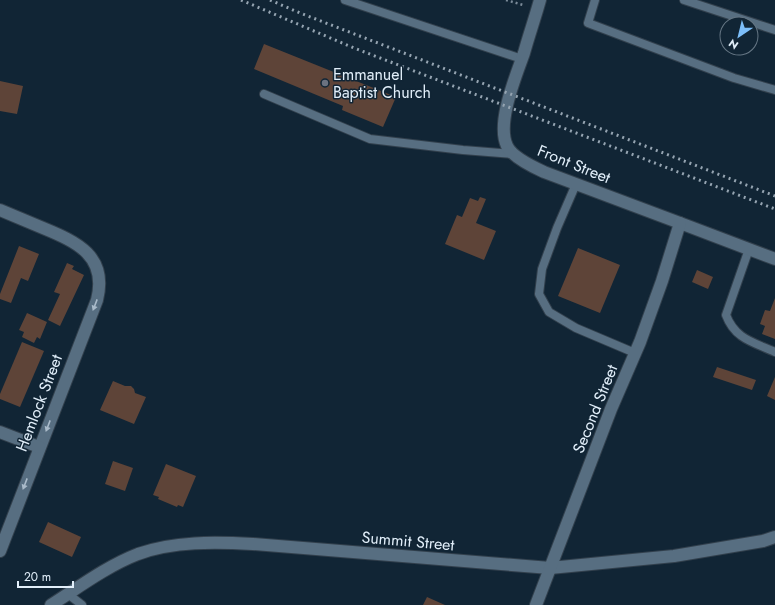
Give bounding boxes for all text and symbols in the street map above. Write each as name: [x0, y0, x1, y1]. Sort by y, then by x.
north arrow: [719, 16, 759, 56]
text: N: [725, 35, 741, 53]
place label: Emmanuel Baptist Church: [333, 63, 431, 104]
marker: Emmanuel Baptist Church: [320, 78, 330, 88]
street label: Front Street: [534, 139, 614, 189]
one-way arrow: [92, 299, 98, 311]
street label: Hemlock Street: [10, 351, 68, 455]
street label: Second Street: [567, 361, 623, 457]
one-way arrow: [44, 420, 50, 432]
one-way arrow: [22, 478, 28, 490]
street label: Summit Street: [361, 525, 456, 557]
scale bar: [18, 563, 73, 589]
text: 20 m: [24, 568, 51, 586]

